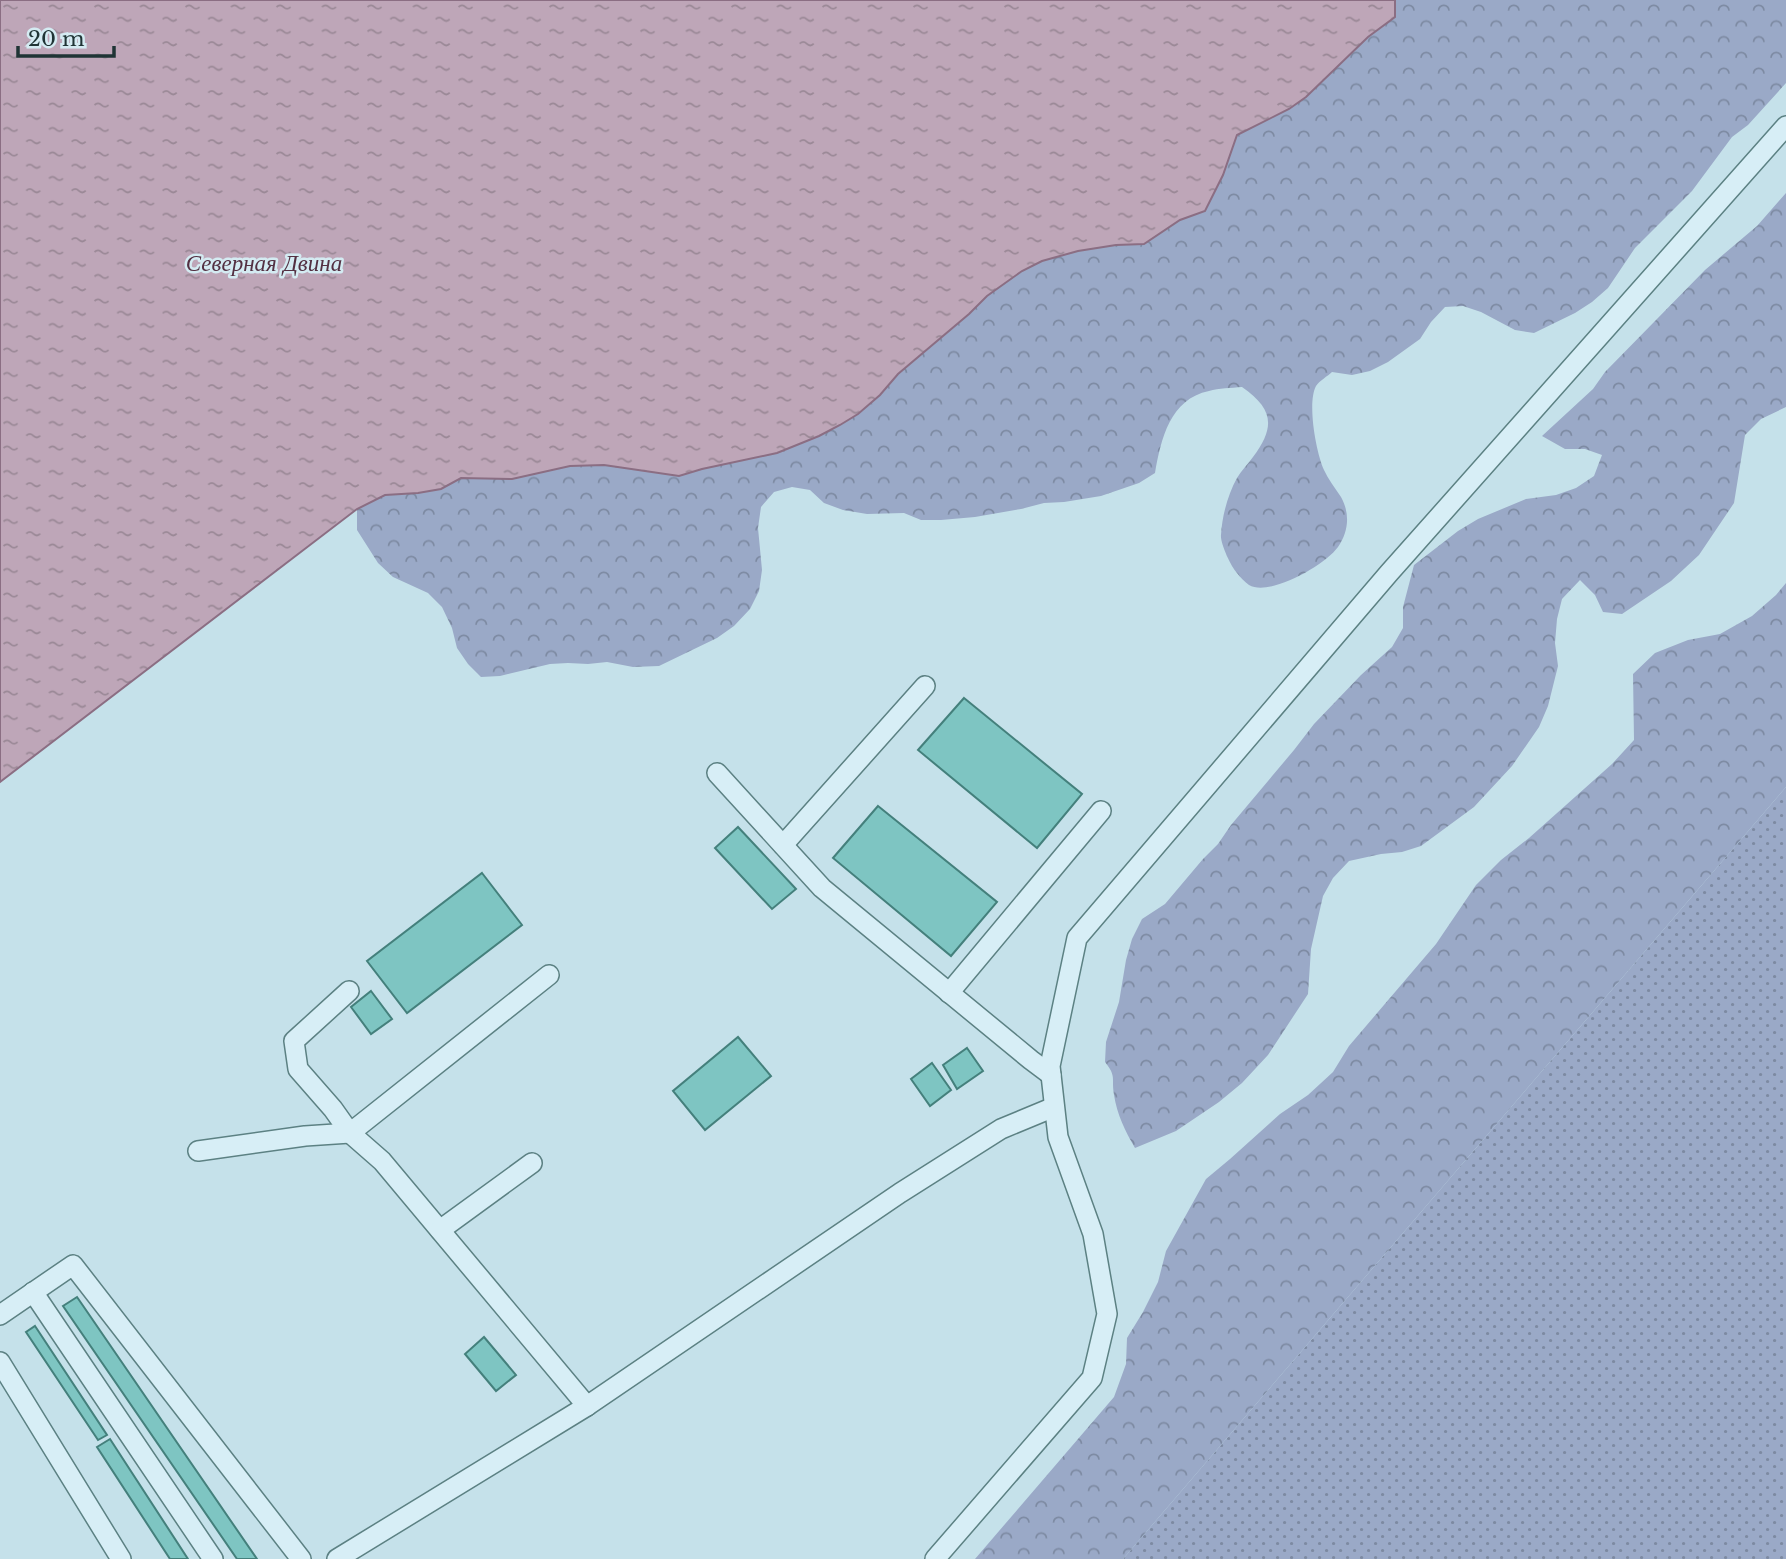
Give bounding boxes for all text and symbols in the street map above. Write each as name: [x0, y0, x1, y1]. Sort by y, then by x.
scale bar: [18, 14, 114, 58]
text: 20 m: [28, 26, 85, 52]
water label: Северная Двина: [186, 249, 342, 277]

